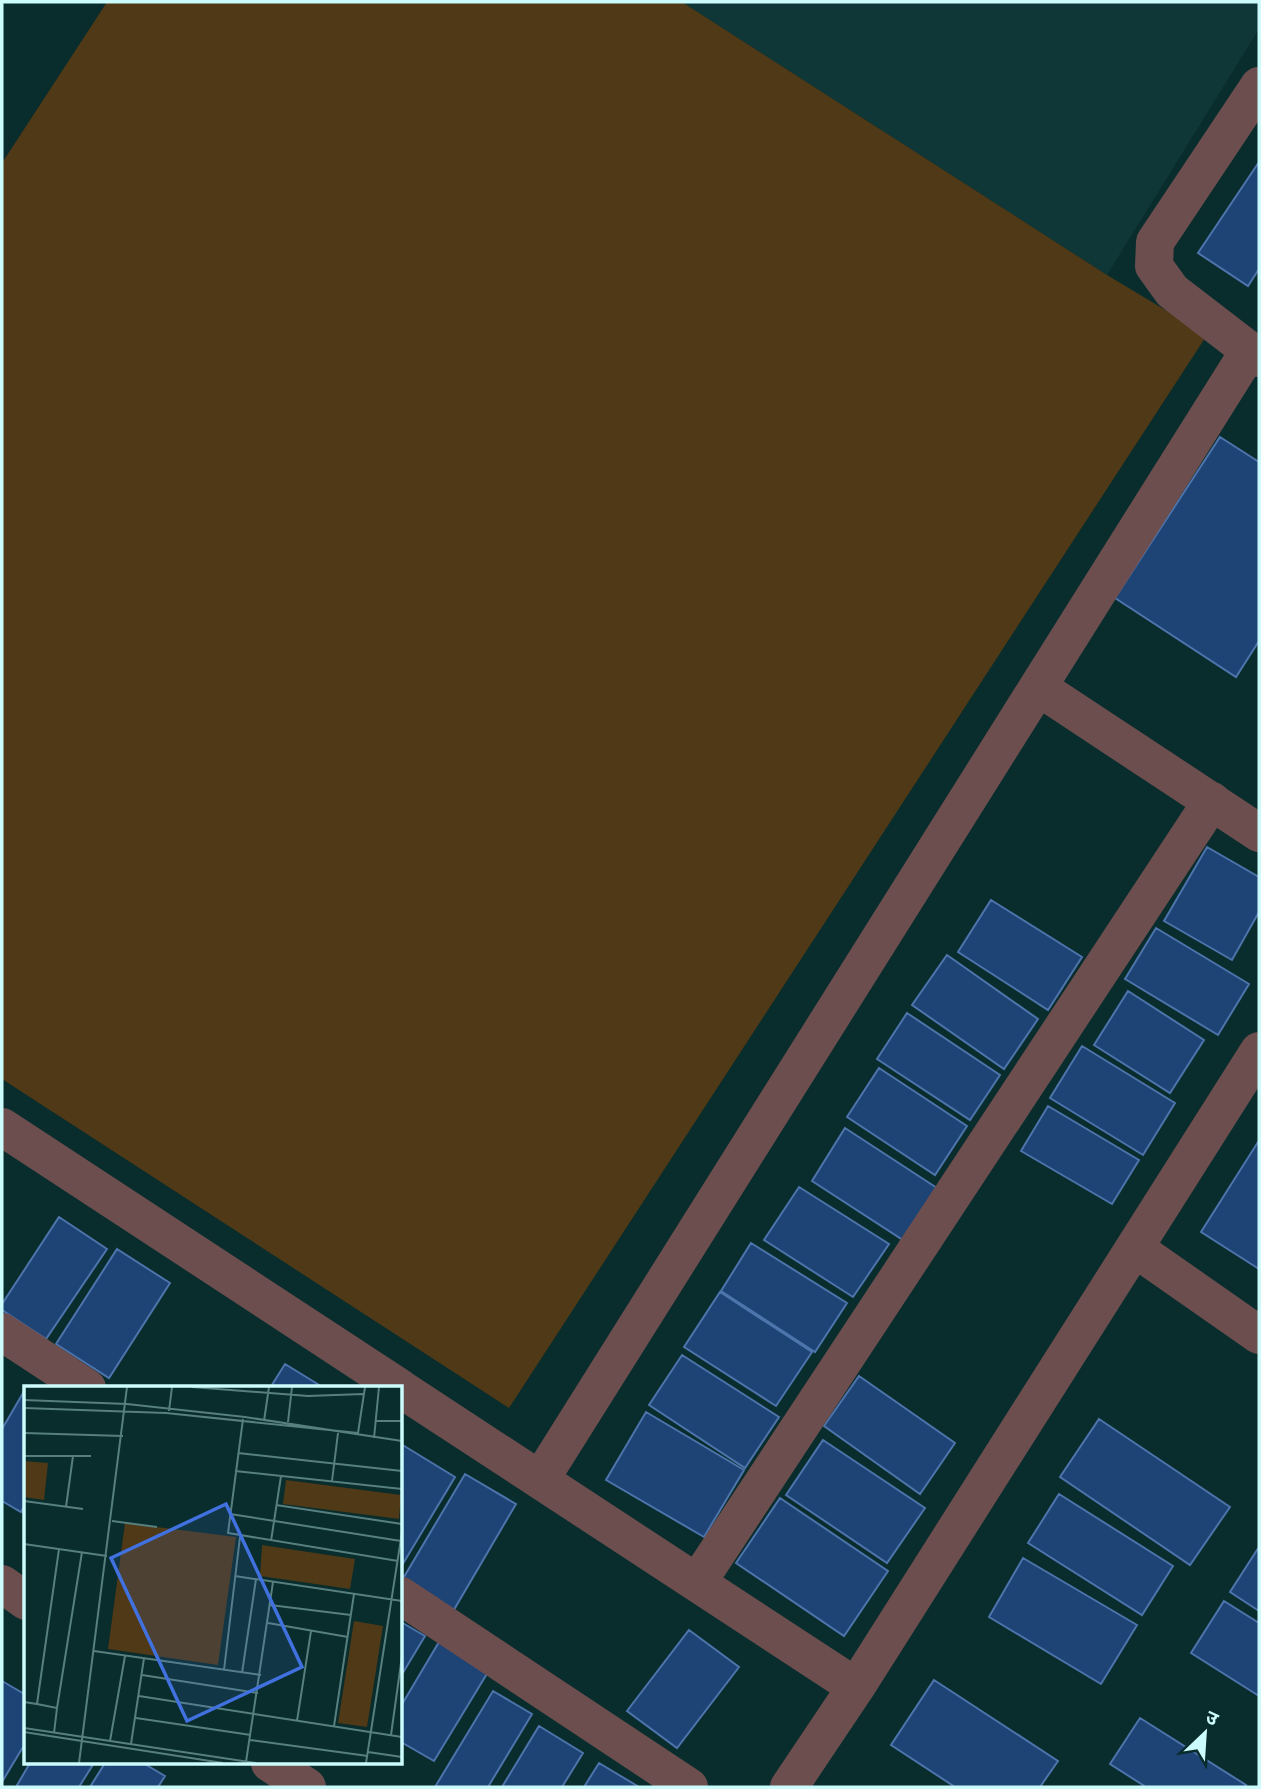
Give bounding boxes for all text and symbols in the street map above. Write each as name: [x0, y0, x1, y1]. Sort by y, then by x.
inset map: [24, 1386, 402, 1764]
north arrow: [1170, 1698, 1240, 1768]
text: उ: [1202, 1704, 1223, 1731]

